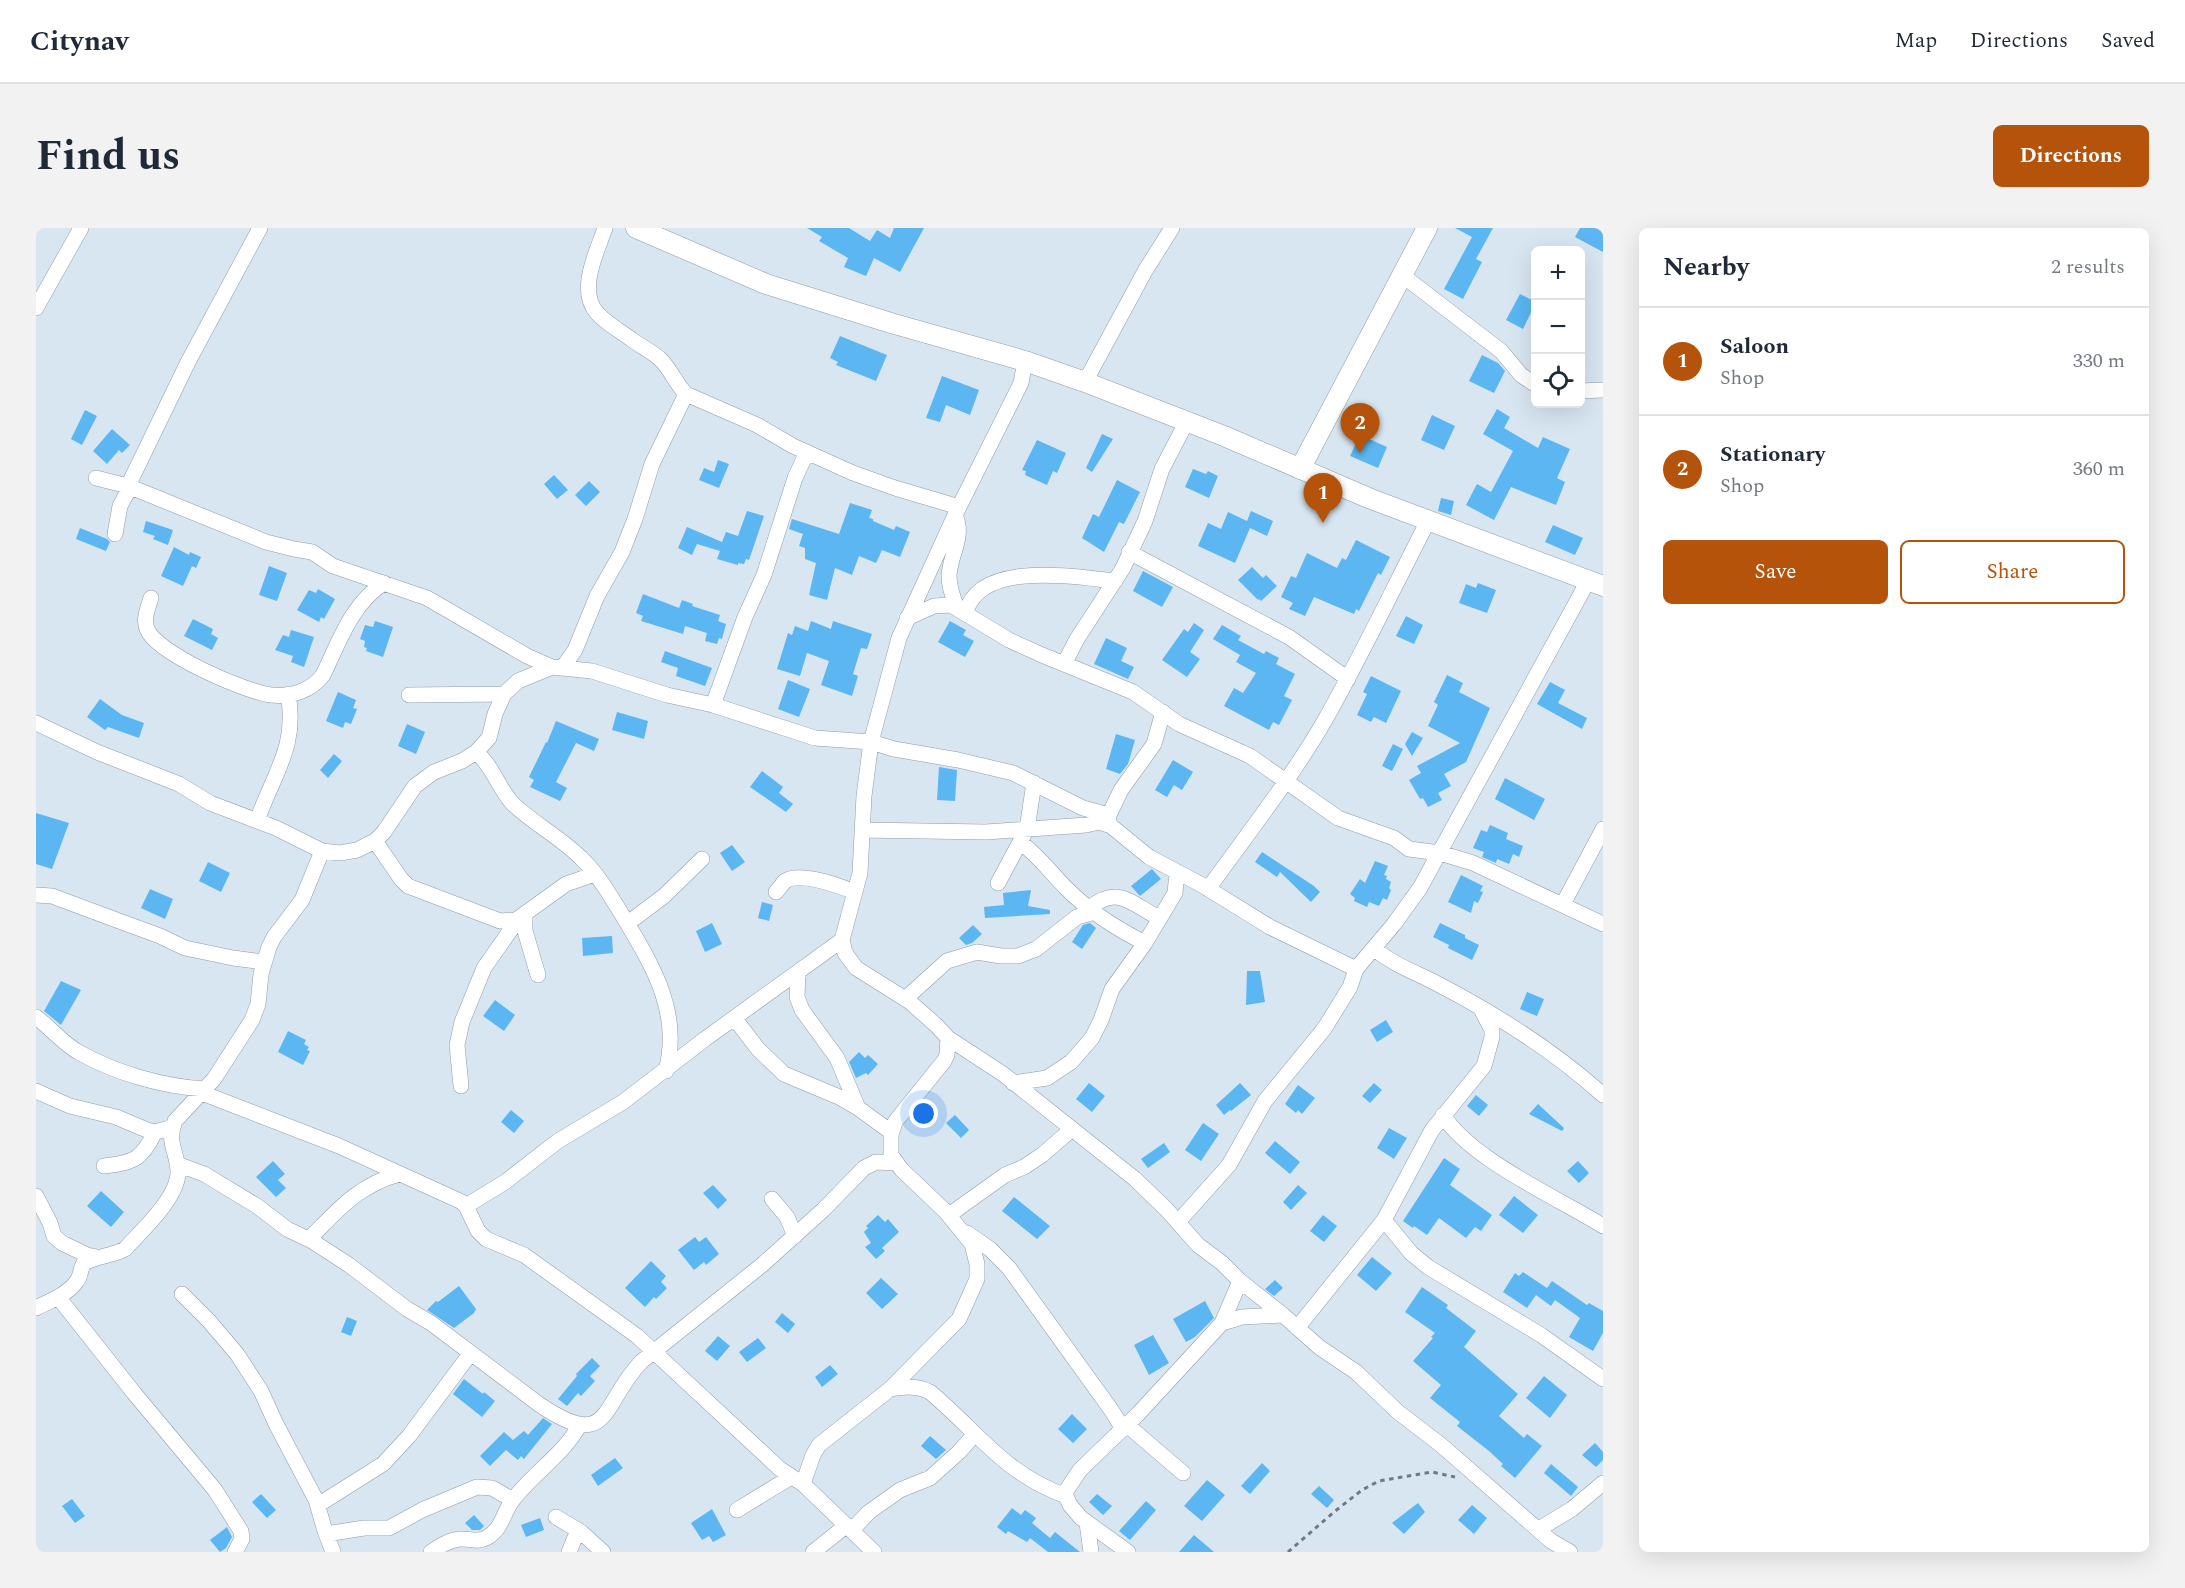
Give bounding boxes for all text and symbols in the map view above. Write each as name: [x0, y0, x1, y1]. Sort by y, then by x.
text: Citynav: [30, 20, 129, 63]
text: Map: [1895, 25, 1937, 57]
text: Directions: [1970, 25, 2068, 57]
text: Saved: [2101, 25, 2155, 57]
text: Find us: [36, 125, 180, 188]
button: Directions: [1993, 125, 2149, 187]
map controls: [1531, 246, 1585, 408]
button: +: [1531, 246, 1585, 300]
text: Nearby: [1663, 247, 1749, 287]
text: 2 results: [2051, 252, 2125, 282]
button: −: [1531, 300, 1585, 354]
text: Saloon: [1720, 330, 1789, 363]
text: 1: [1677, 346, 1688, 376]
text: 330 m: [2073, 346, 2125, 376]
button: locate: [1531, 354, 1585, 408]
text: Shop: [1720, 363, 1764, 393]
pin: 2: [1340, 404, 1380, 453]
text: Stationary: [1720, 438, 1825, 471]
text: 2: [1677, 454, 1688, 484]
text: 360 m: [2073, 454, 2125, 484]
text: Shop: [1720, 471, 1764, 501]
pin: 1: [1304, 474, 1342, 523]
button: Save: [1663, 540, 1888, 604]
button: Share: [1900, 540, 2125, 604]
your location: [909, 1099, 938, 1128]

